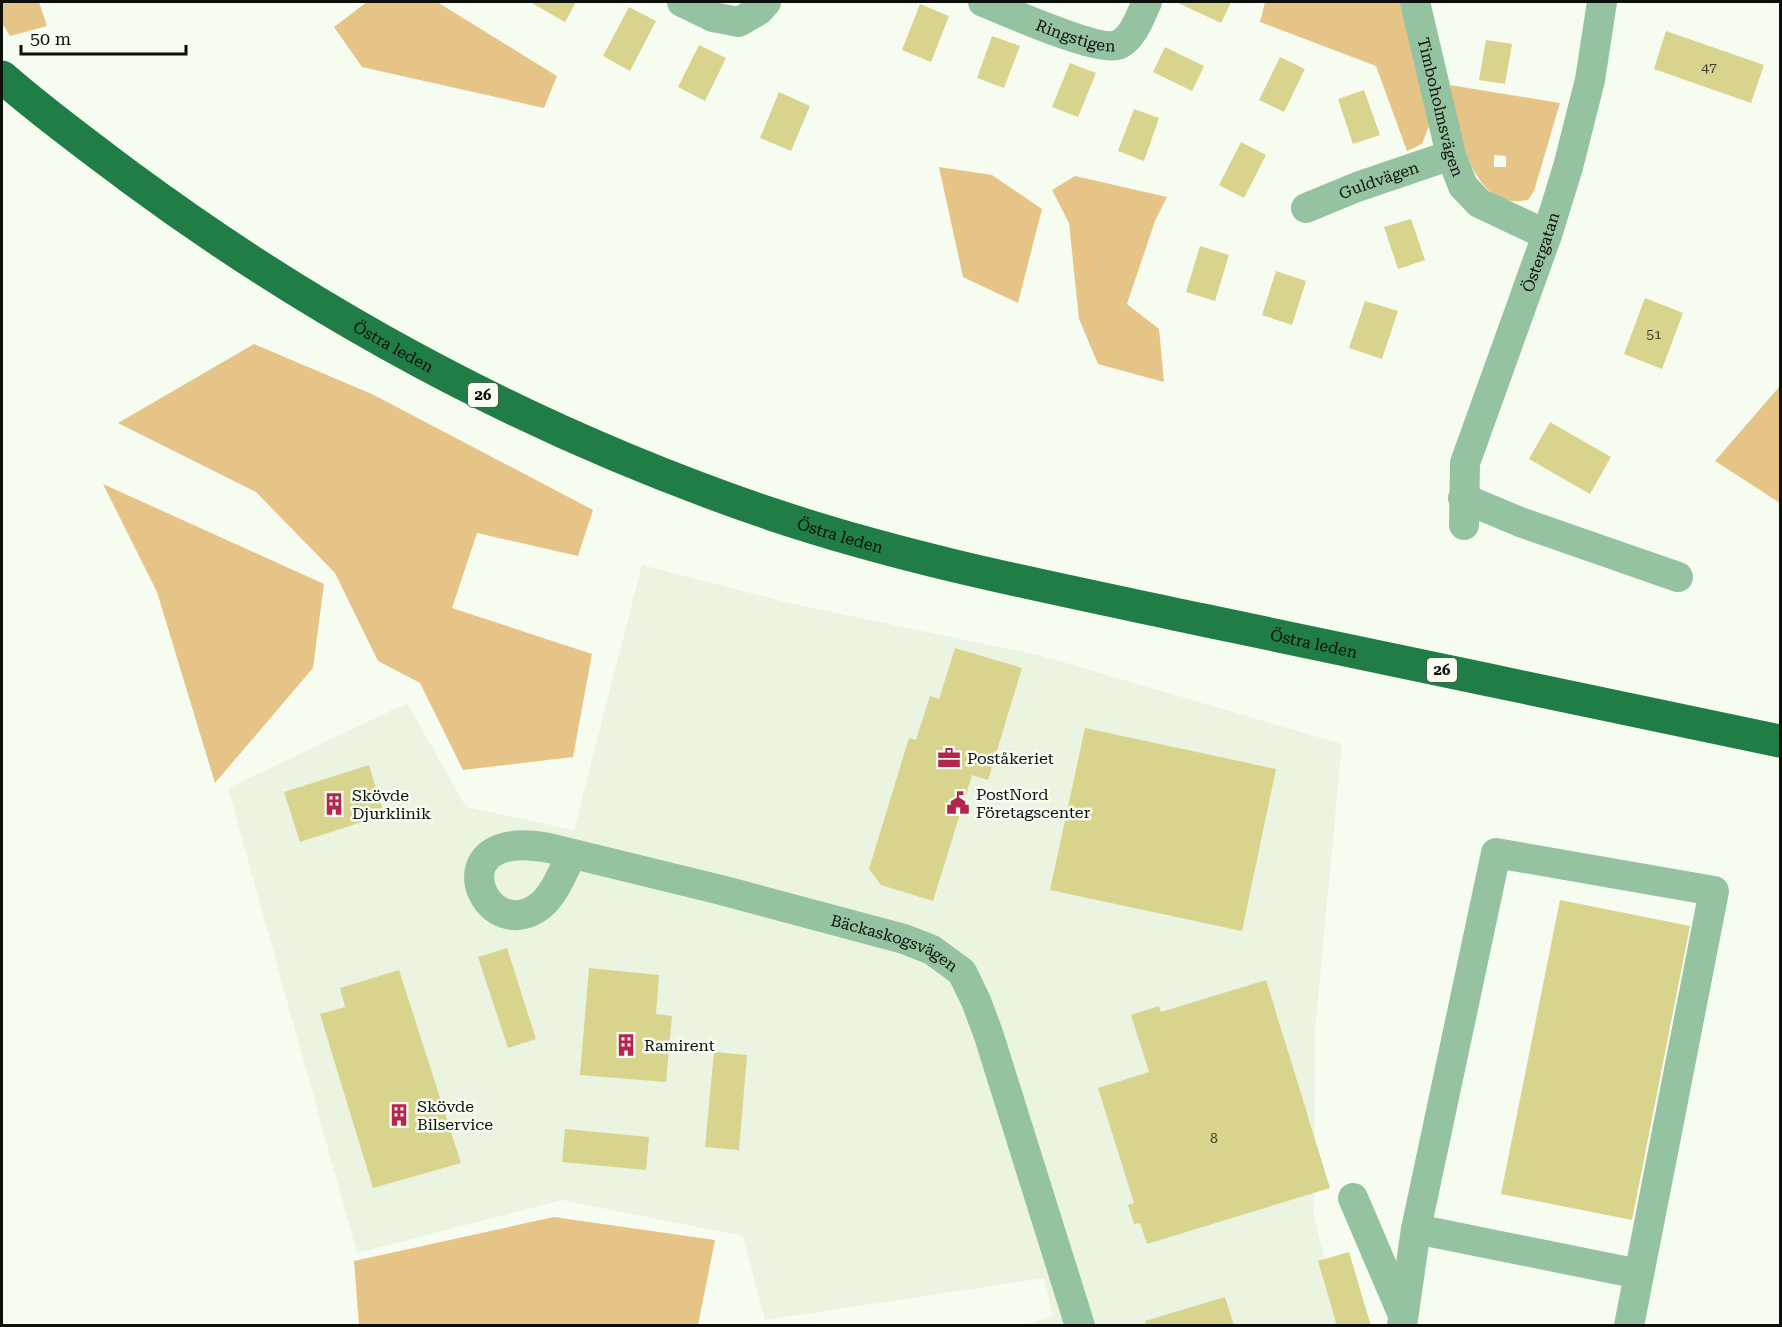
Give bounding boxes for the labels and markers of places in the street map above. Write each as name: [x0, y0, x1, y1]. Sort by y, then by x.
office icon: Poståkeriet: [936, 745, 962, 771]
place label: Poståkeriet: [967, 749, 1054, 768]
place label: PostNord Företagscenter: [976, 785, 1091, 822]
place label: Skövde Djurklinik: [352, 786, 431, 823]
public building icon: PostNord Företagscenter: [945, 790, 971, 816]
building icon: Skövde Djurklinik: [321, 791, 347, 817]
building icon: Ramirent: [613, 1032, 639, 1058]
place label: Ramirent: [644, 1036, 715, 1055]
place label: Skövde Bilservice: [417, 1097, 493, 1134]
building icon: Skövde Bilservice: [386, 1102, 412, 1128]

